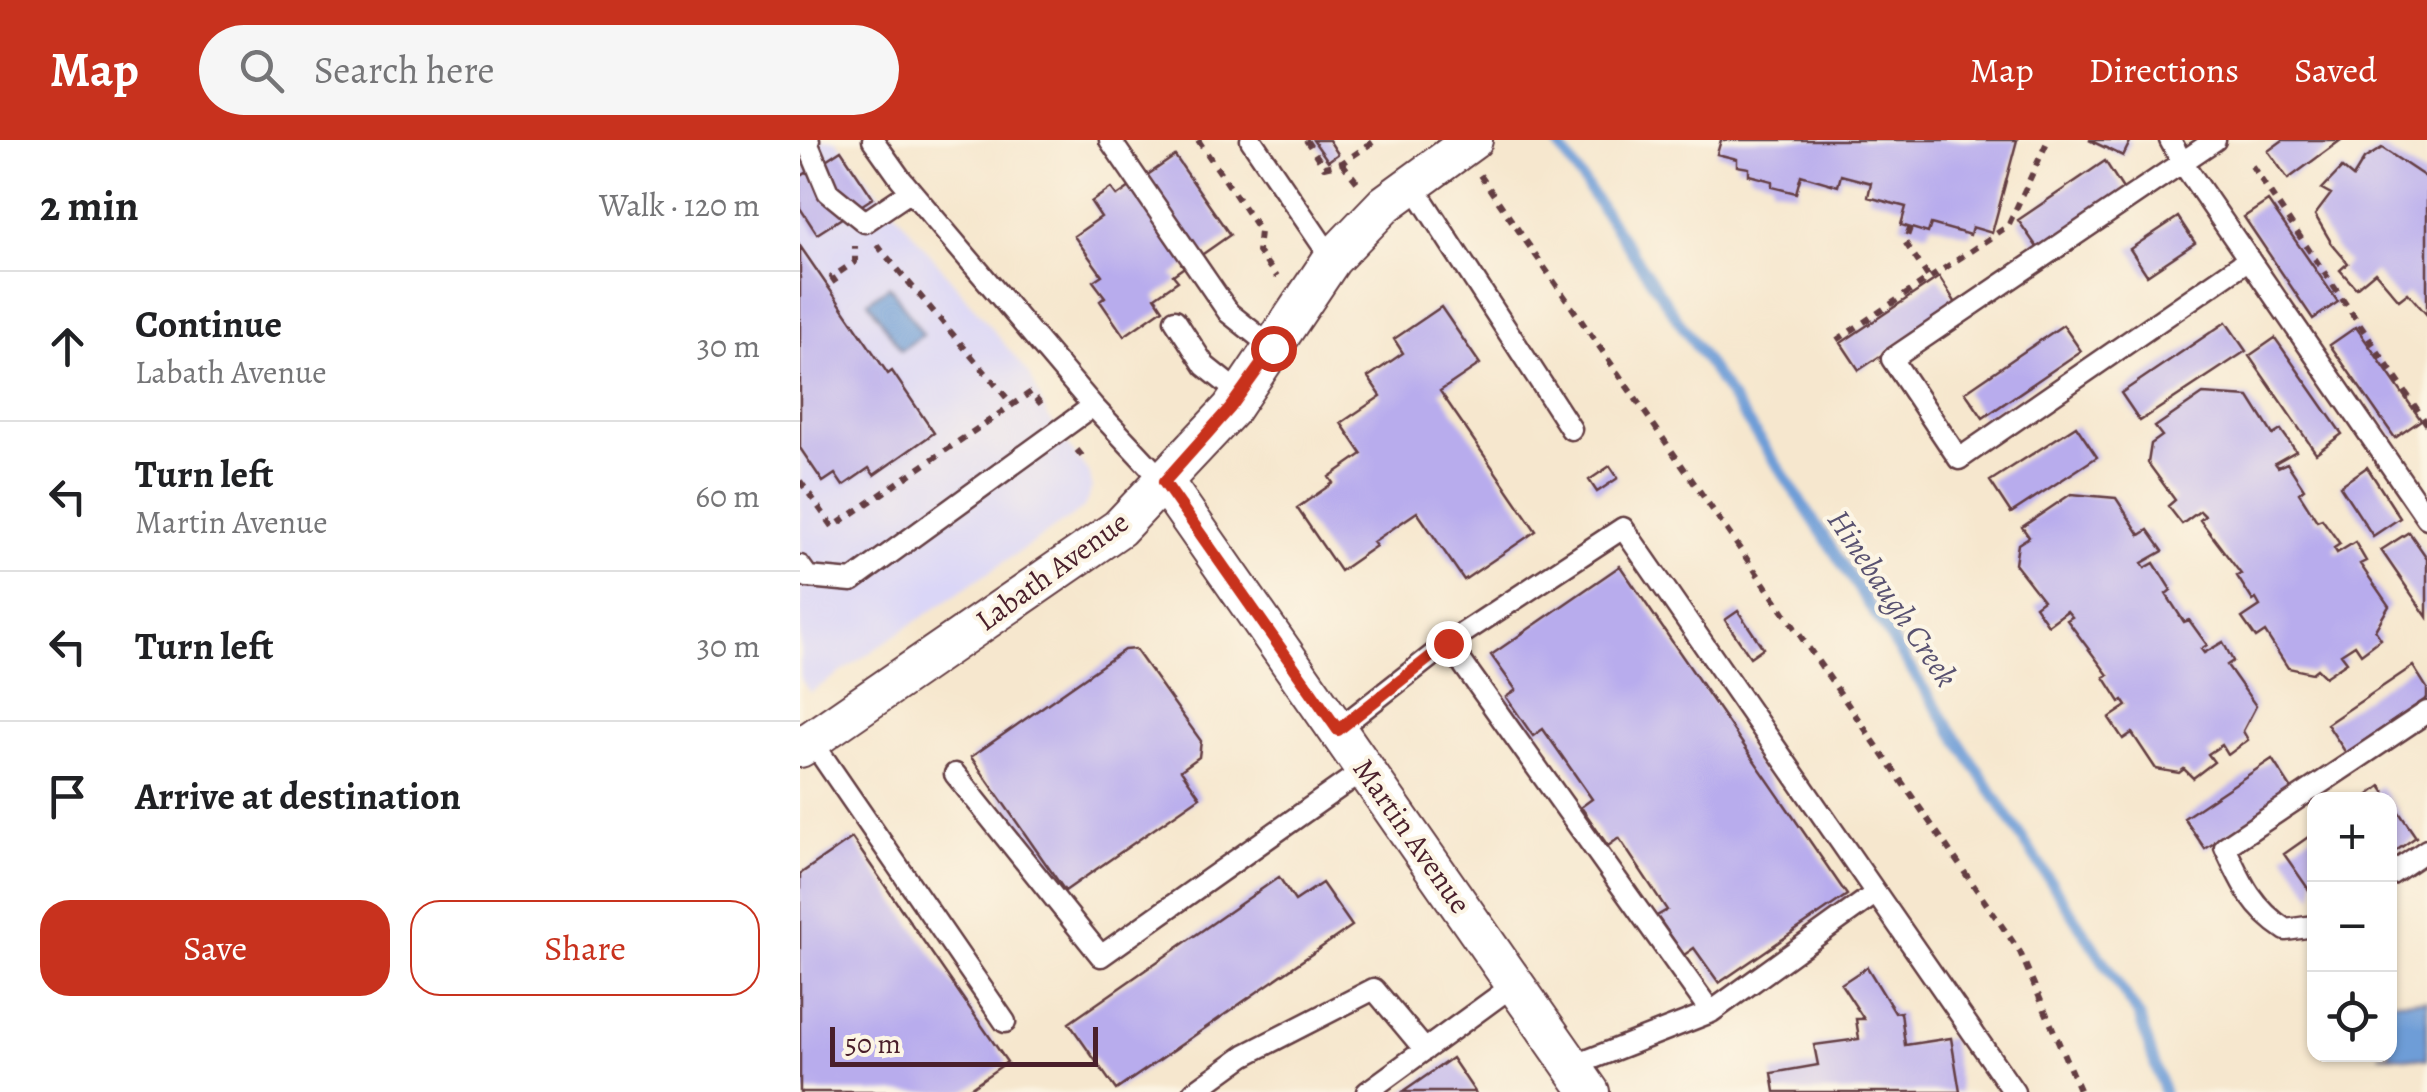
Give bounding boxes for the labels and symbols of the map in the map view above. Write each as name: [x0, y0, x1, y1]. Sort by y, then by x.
route start: [1251, 326, 1297, 372]
water label: Hinebaugh Creek: [1817, 501, 1969, 695]
street label: Labath Avenue: [968, 502, 1136, 640]
route end: [1426, 621, 1472, 667]
street label: Martin Avenue: [1344, 751, 1480, 921]
scale bar: [830, 1022, 1098, 1066]

